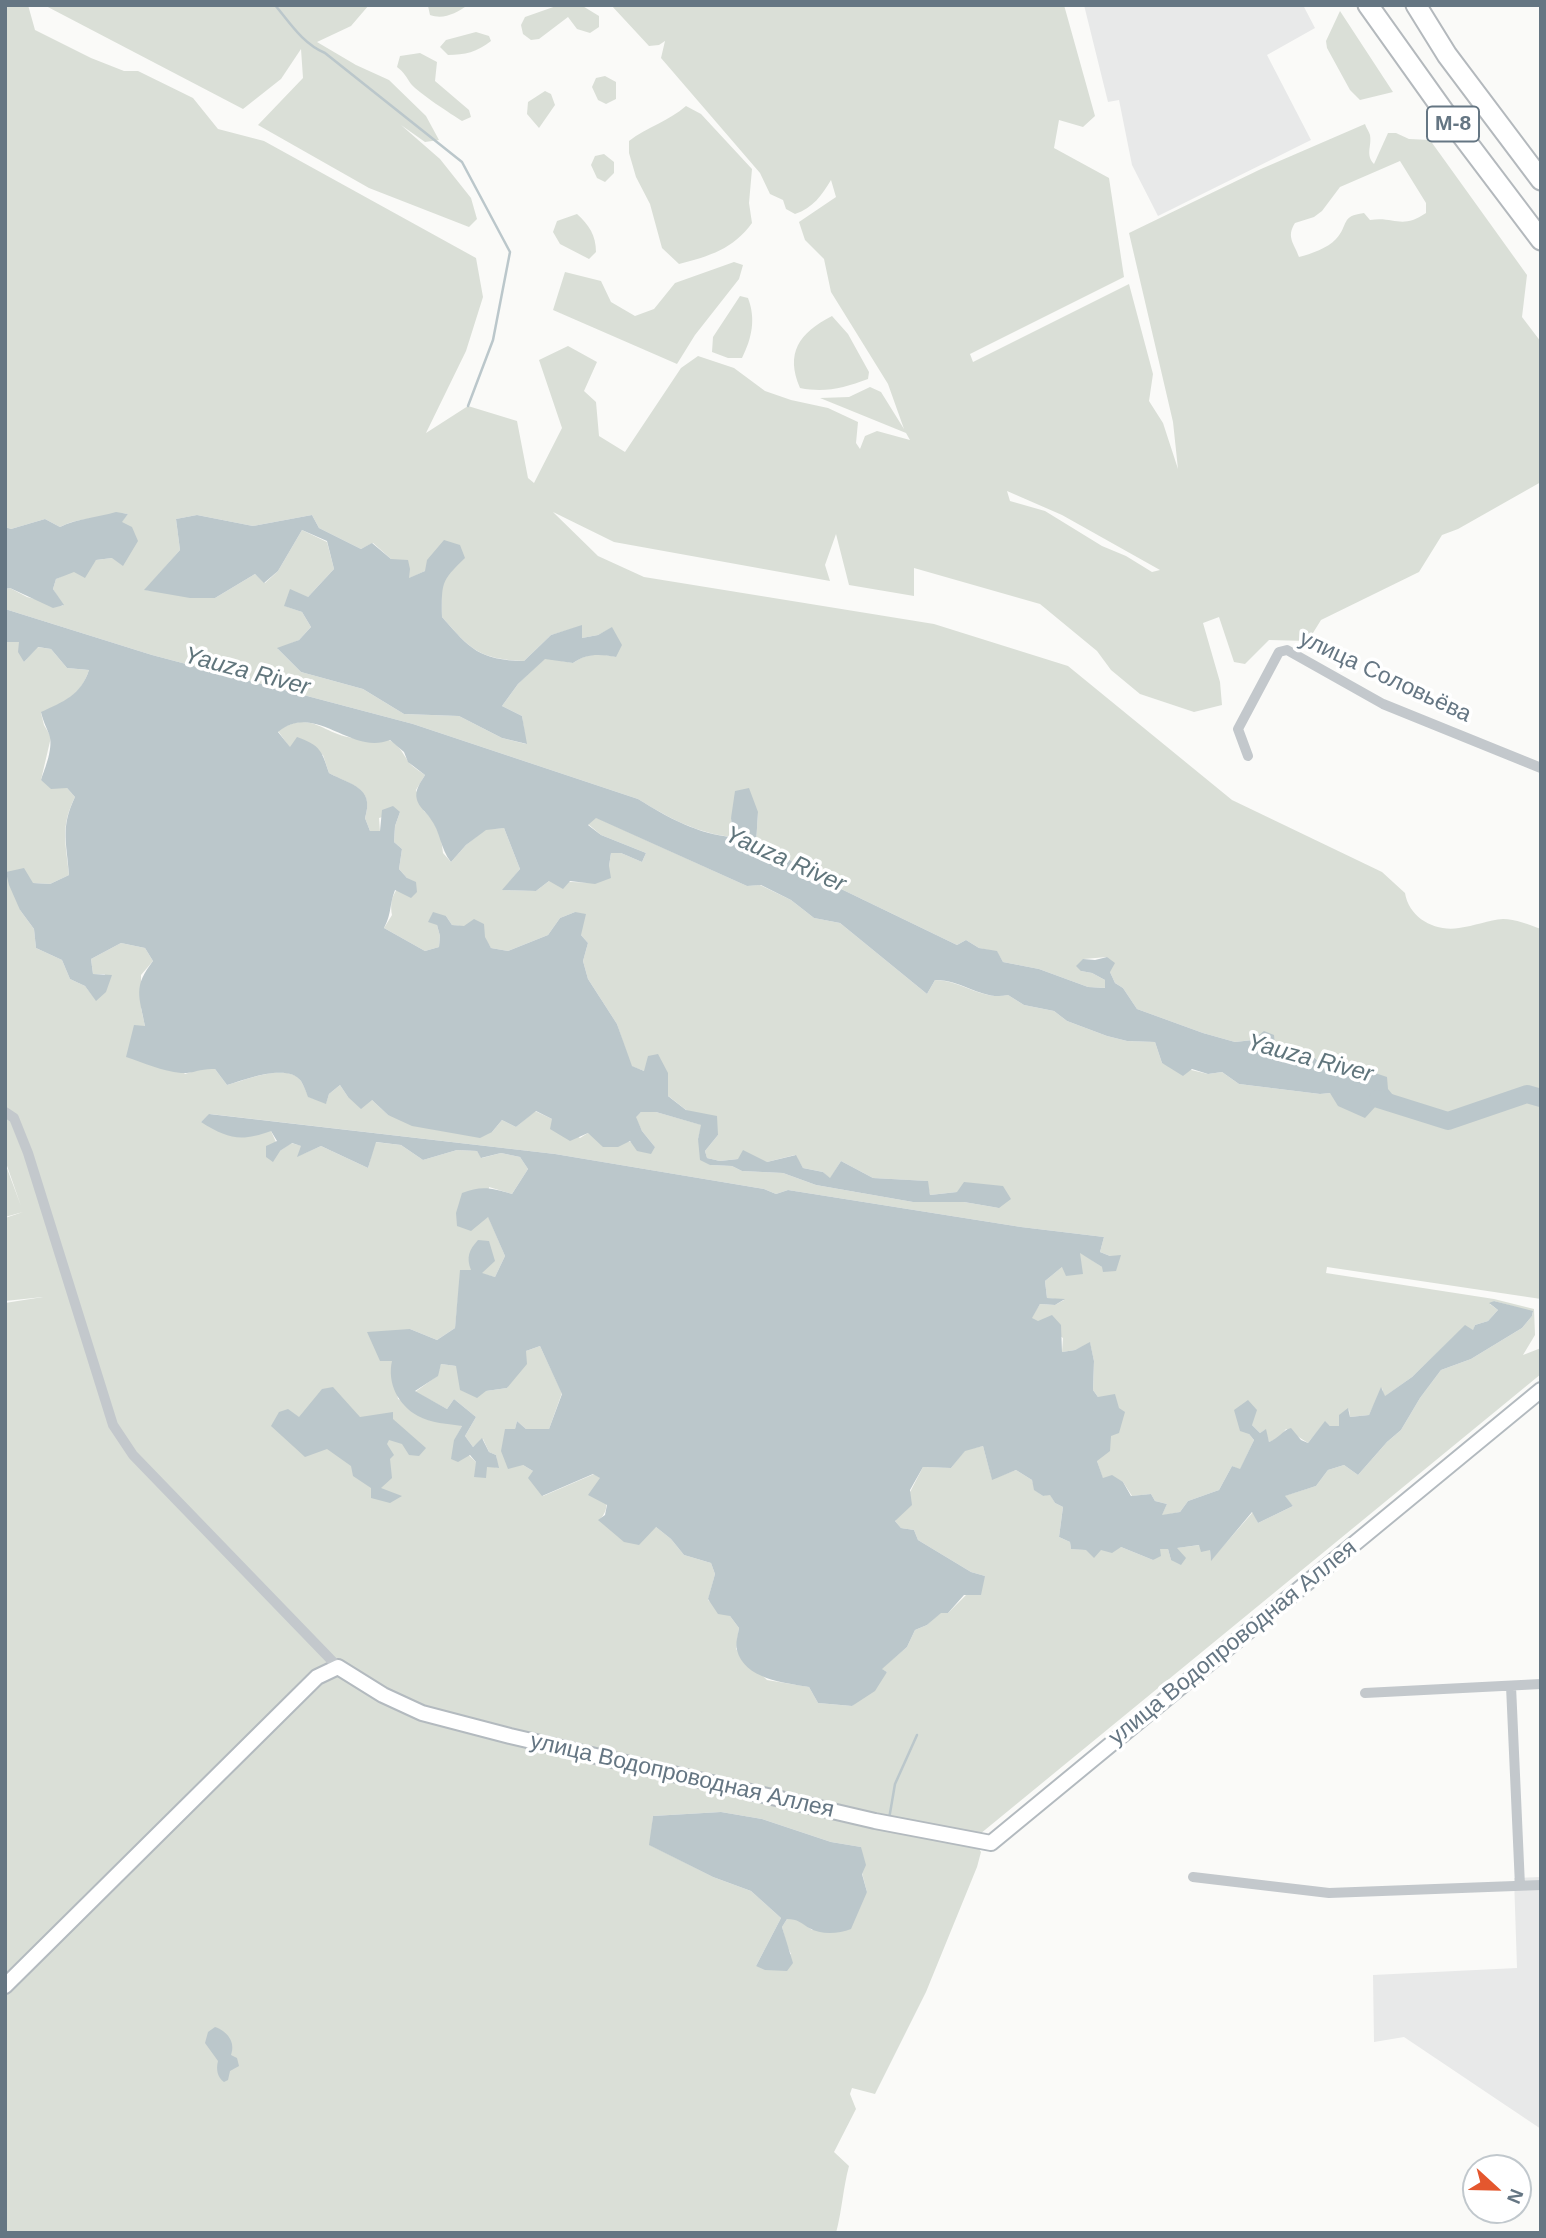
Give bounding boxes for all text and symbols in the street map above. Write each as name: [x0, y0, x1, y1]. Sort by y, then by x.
road number: М-8: [1427, 106, 1479, 142]
street label: улица Соловьёва: [1295, 625, 1475, 729]
water label: Yauza River: [181, 641, 313, 703]
water label: Yauza River: [720, 821, 850, 899]
water label: Yauza River: [1244, 1028, 1376, 1090]
street label: улица Водопроводная Аллея: [1103, 1534, 1363, 1752]
street label: улица Водопроводная Аллея: [527, 1728, 837, 1824]
north arrow: [1462, 2154, 1532, 2224]
text: N: [1503, 2186, 1527, 2207]

